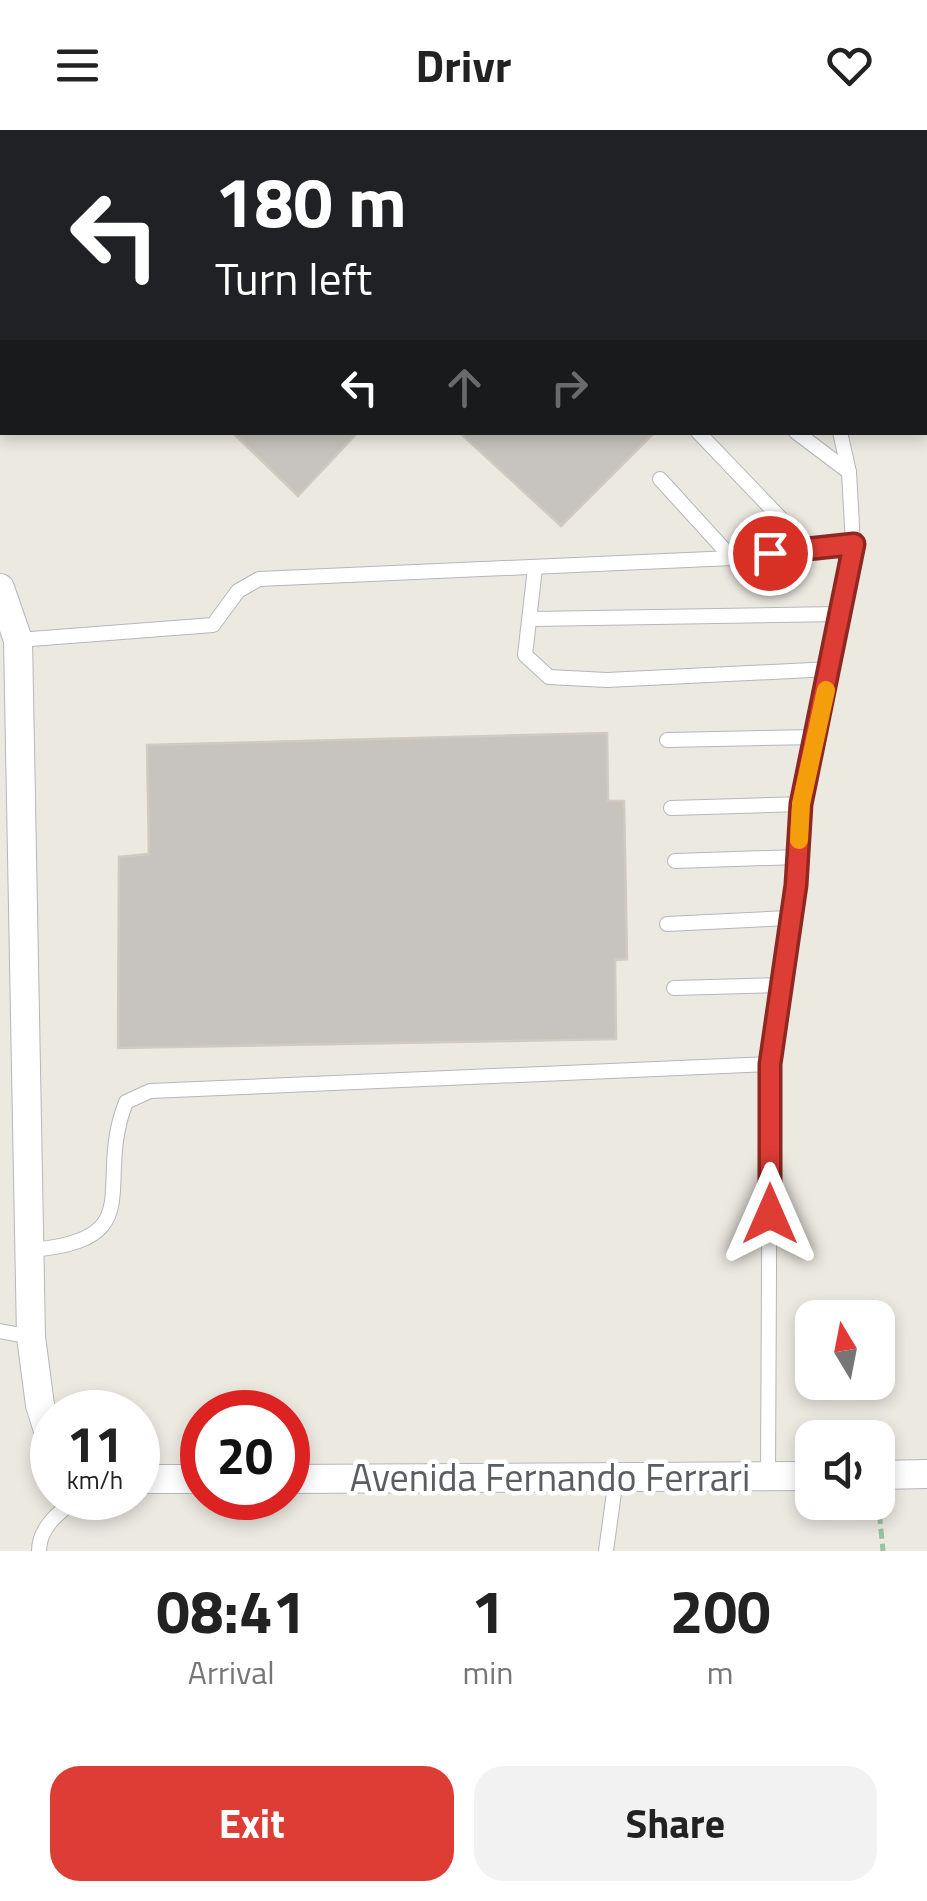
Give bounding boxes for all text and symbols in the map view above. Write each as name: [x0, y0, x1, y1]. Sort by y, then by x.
text: Drivr: [415, 31, 512, 99]
icon: menu: [50, 38, 105, 93]
icon: heart: [822, 38, 877, 93]
text: 180 m: [215, 148, 407, 254]
icon: left: [50, 170, 180, 300]
text: Turn left: [215, 244, 372, 312]
icon: left: [332, 360, 387, 415]
icon: ahead: [437, 360, 492, 415]
icon: right: [542, 360, 597, 415]
pin: [728, 511, 813, 596]
icon: arrive: [743, 526, 798, 581]
position arrow: [718, 1162, 822, 1266]
north arrow: [795, 1300, 895, 1400]
map controls: [795, 1300, 895, 1520]
speed limit sign: 20: [180, 1390, 310, 1520]
text: 11: [67, 1405, 123, 1481]
button: sound: [795, 1420, 895, 1520]
street label: Avenida Fernando Ferrari: [350, 1448, 750, 1506]
text: km/h: [67, 1461, 123, 1499]
text: 08:41: [156, 1565, 306, 1656]
text: 1: [471, 1565, 505, 1656]
text: 200: [670, 1565, 771, 1656]
text: Arrival: [188, 1648, 275, 1696]
text: min: [462, 1648, 513, 1696]
text: m: [707, 1648, 734, 1696]
button: Exit: [50, 1766, 454, 1881]
button: Share: [474, 1766, 877, 1881]

